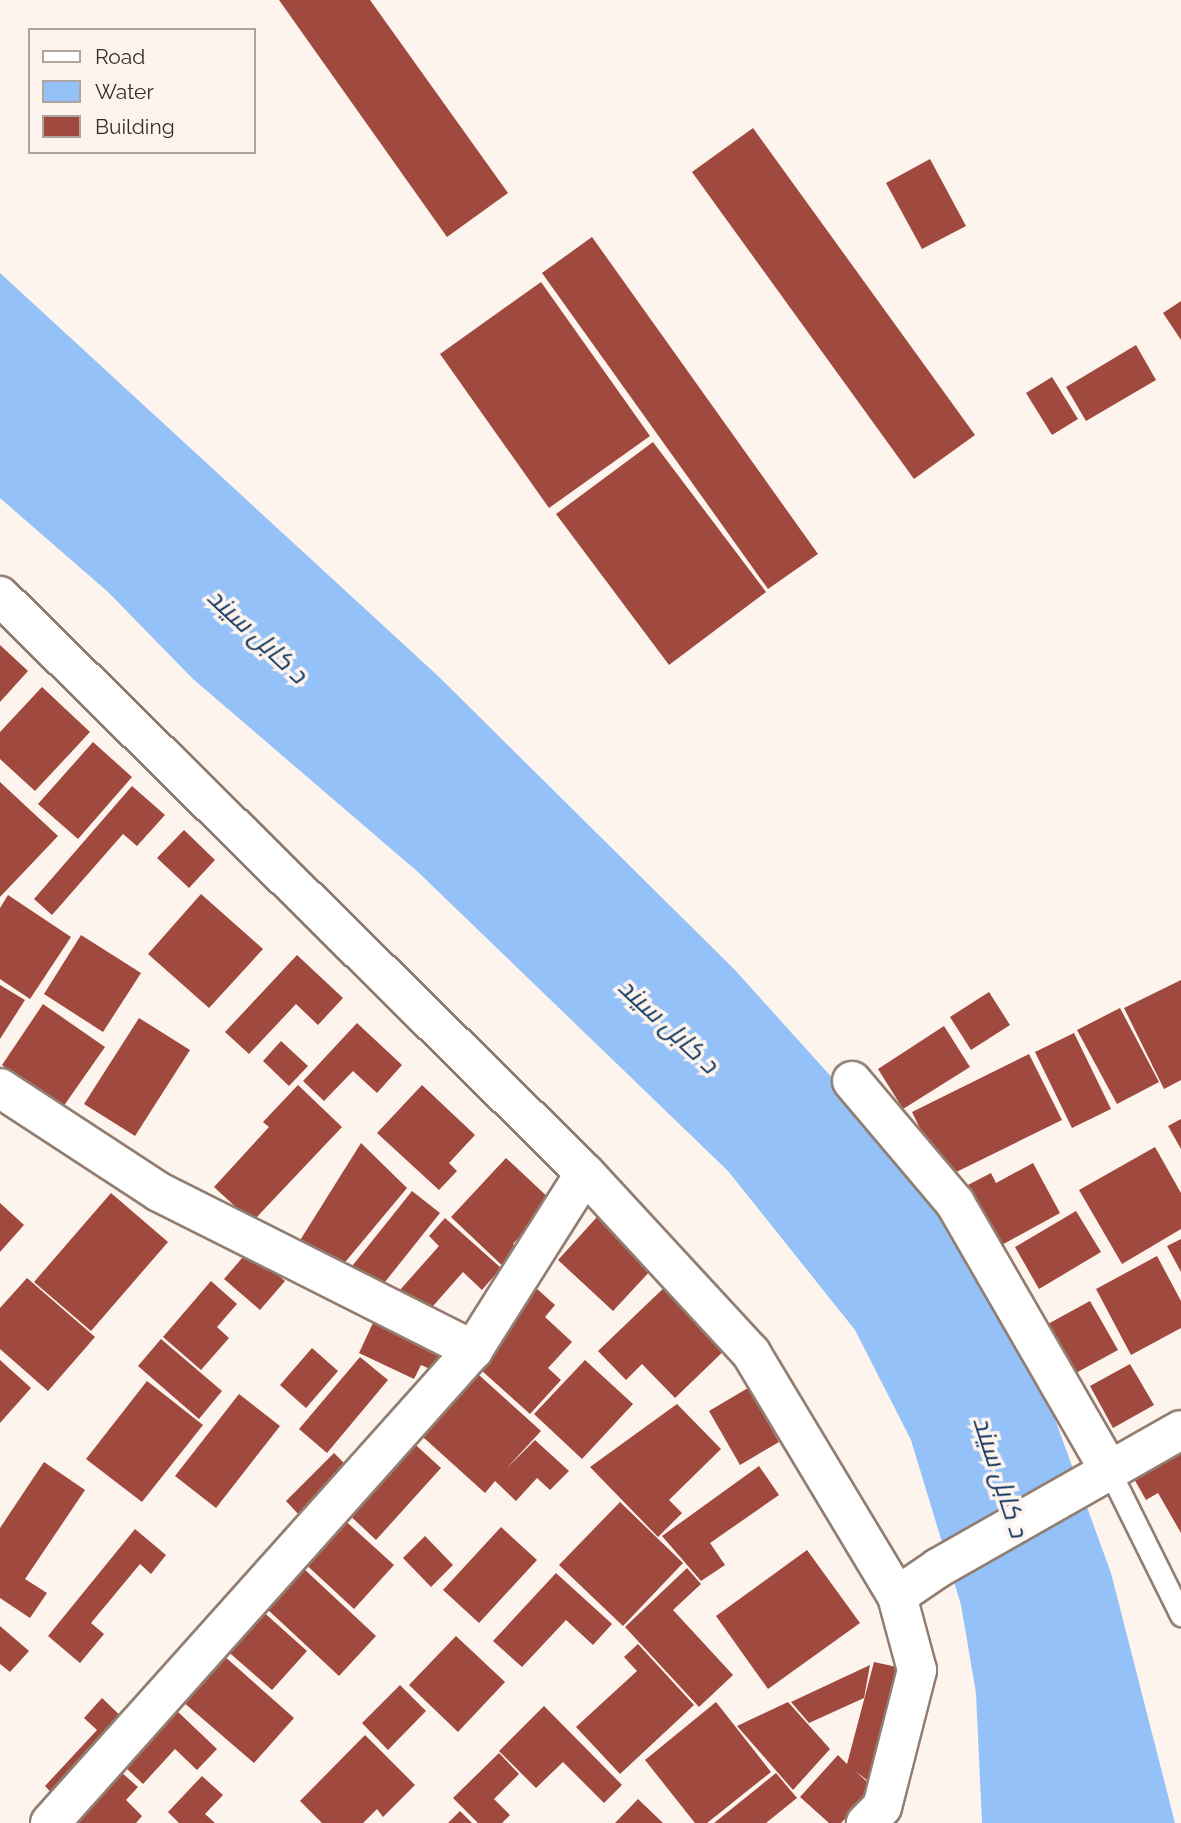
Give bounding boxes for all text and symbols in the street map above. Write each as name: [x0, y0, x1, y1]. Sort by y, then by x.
legend: [28, 28, 256, 154]
text: Road: [95, 44, 145, 69]
text: Water: [95, 79, 154, 104]
text: Building: [95, 114, 175, 139]
water label: د کابل سيند: [201, 582, 313, 690]
water label: د کابل سيند: [612, 972, 724, 1080]
water label: د کابل سيند: [966, 1413, 1034, 1541]

